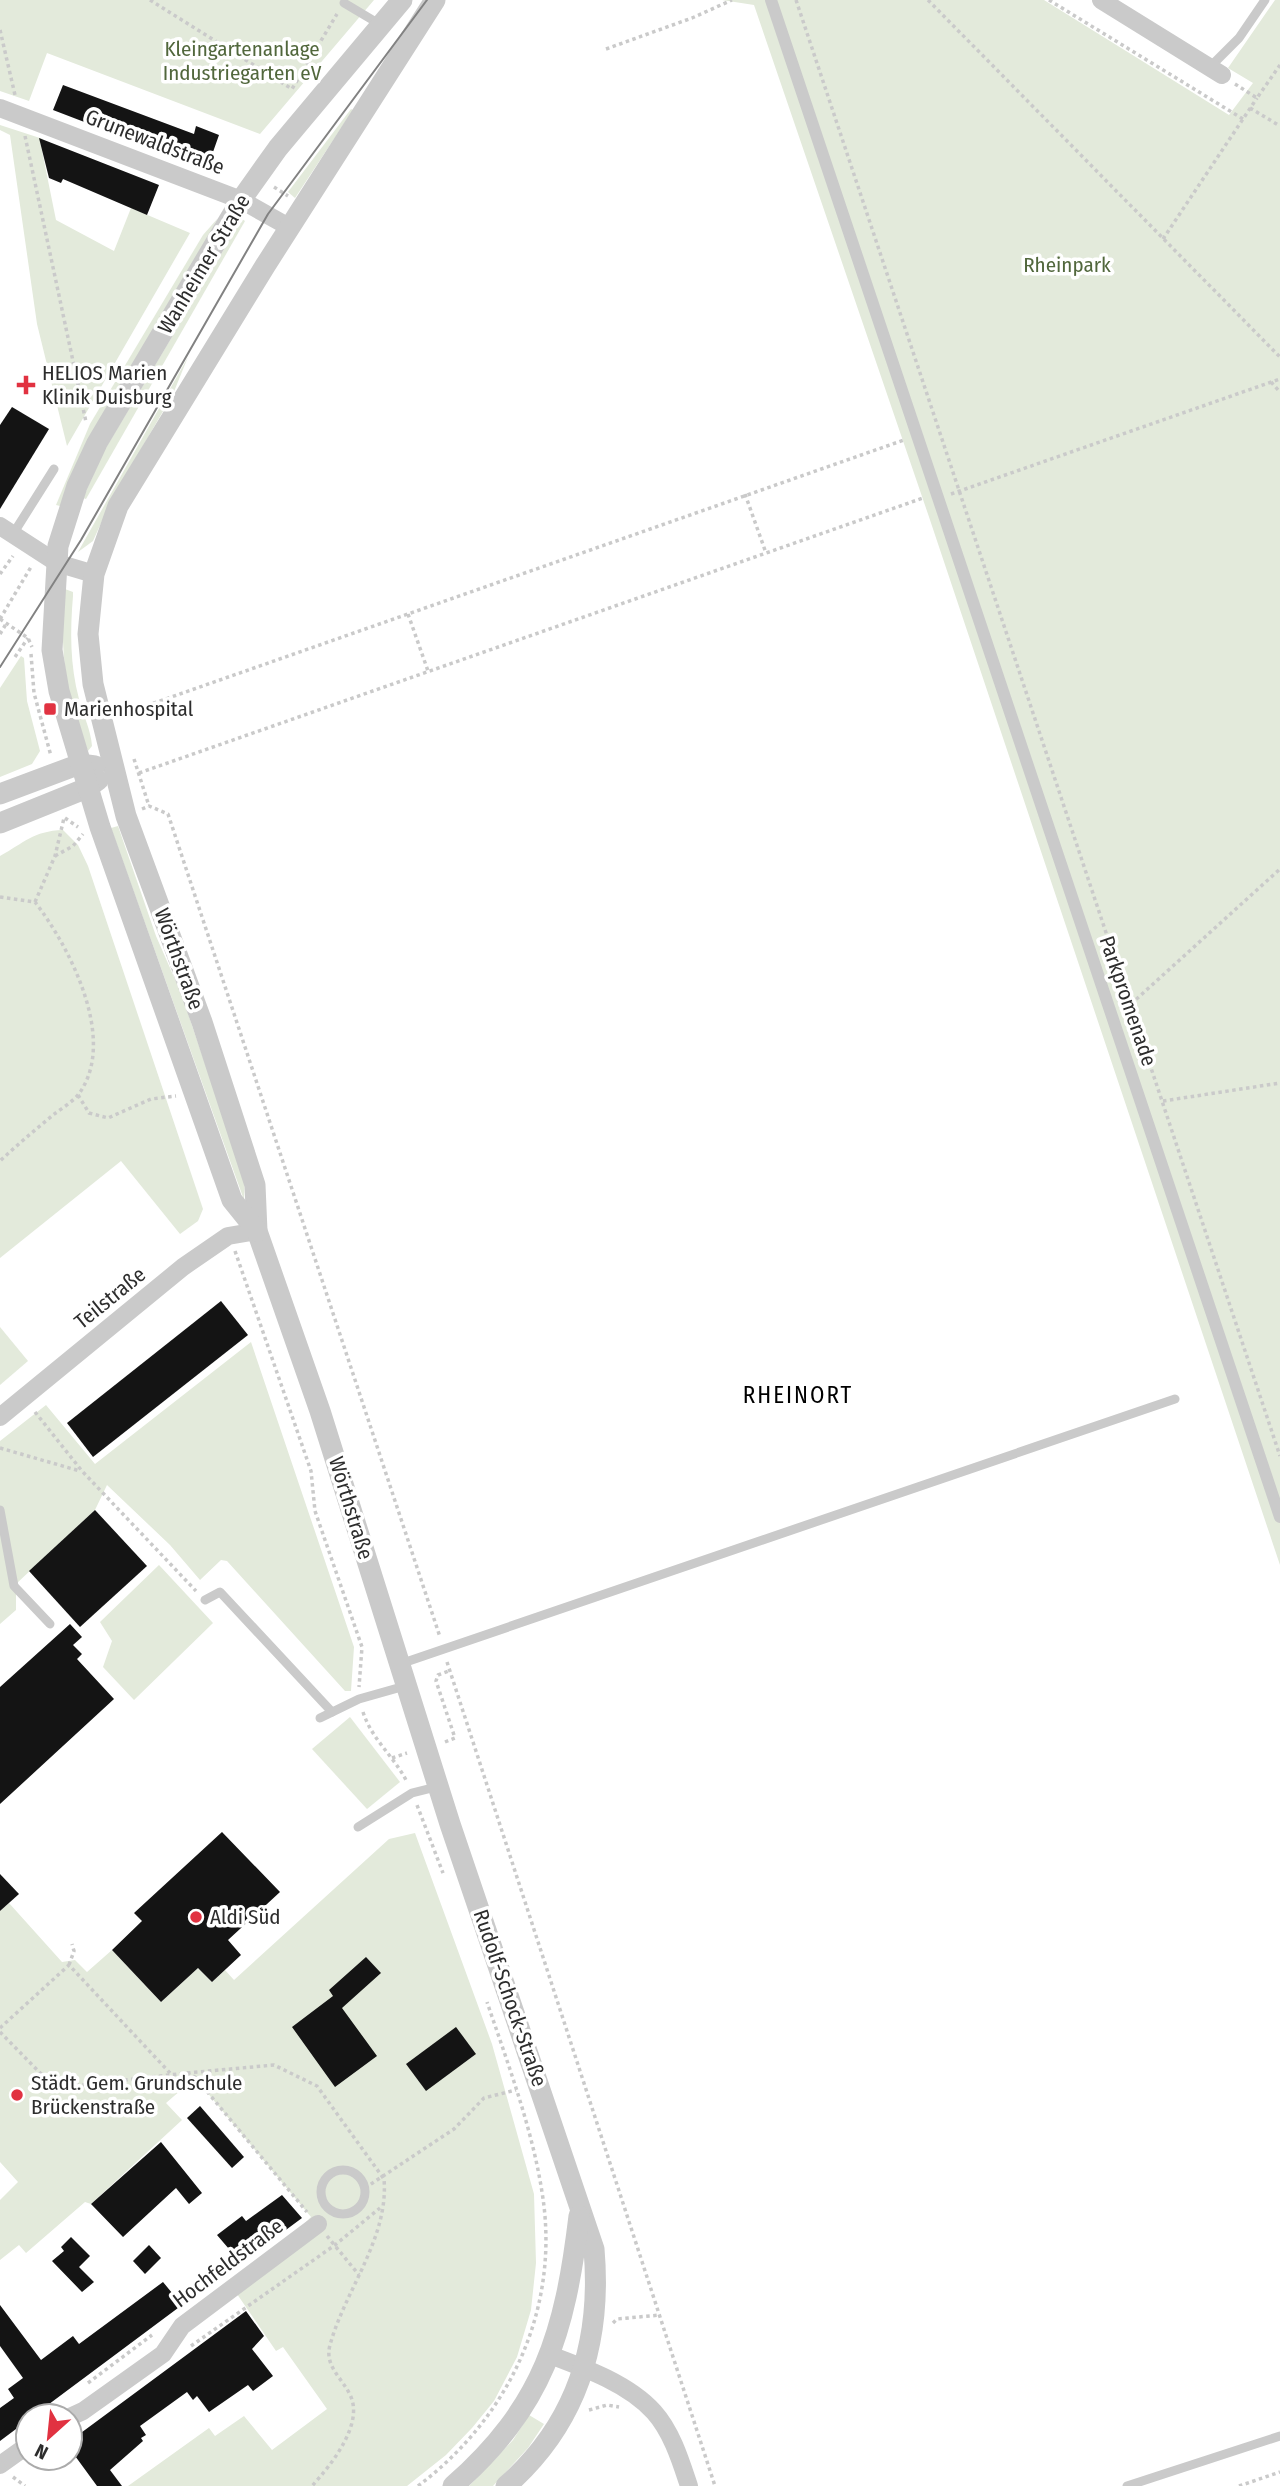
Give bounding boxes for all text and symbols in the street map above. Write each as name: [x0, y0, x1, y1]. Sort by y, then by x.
park label: Kleingartenanlage Industriegarten eV: [163, 36, 322, 86]
street label: Grunewaldstraße: [82, 104, 228, 180]
street label: Wanheimer Straße: [152, 190, 256, 338]
park label: Rheinpark: [1023, 252, 1111, 278]
place label: HELIOS Marien Klinik Duisburg: [42, 360, 172, 410]
marker: HELIOS Marien Klinik Duisburg: [16, 375, 36, 395]
place label: Marienhospital: [64, 696, 194, 722]
marker: Marienhospital: [42, 701, 58, 717]
street label: Wörthstraße: [149, 905, 209, 1013]
street label: Parkpromenade: [1094, 933, 1162, 1069]
street label: Teilstraße: [69, 1261, 151, 1335]
district label: RHEINORT: [743, 1381, 853, 1409]
street label: Wörthstraße: [323, 1453, 379, 1563]
place label: Aldi Süd: [210, 1904, 281, 1930]
street label: Rudolf-Schock-Straße: [468, 1906, 552, 2090]
marker: Aldi Süd: [188, 1909, 204, 1925]
place label: Städt. Gem. Grundschule Brückenstraße: [31, 2070, 242, 2120]
marker: Städt. Gem. Grundschule Brückenstraße: [9, 2087, 25, 2103]
street label: Hochfeldstraße: [168, 2213, 288, 2313]
north arrow: [14, 2402, 84, 2472]
text: N: [31, 2439, 52, 2465]

